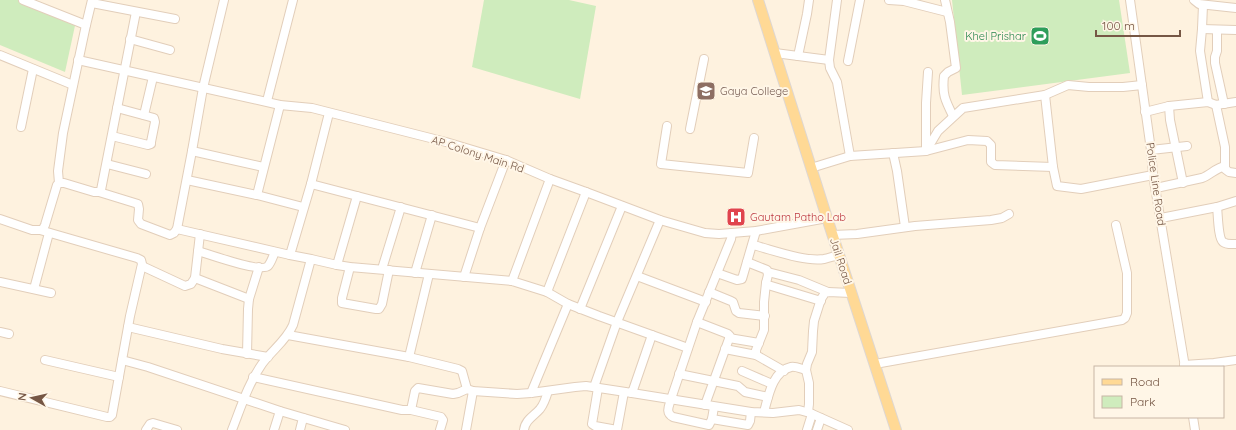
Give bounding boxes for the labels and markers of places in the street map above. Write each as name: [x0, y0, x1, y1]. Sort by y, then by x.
sports icon: Khel Prishar: [1029, 25, 1051, 47]
place label: Khel Prishar: [965, 29, 1027, 43]
school or university icon: Gaya College: [695, 80, 717, 102]
place label: Gaya College: [720, 84, 788, 98]
hospital icon: Gautam Patho Lab: [725, 206, 747, 228]
place label: Gautam Patho Lab: [750, 210, 846, 224]

